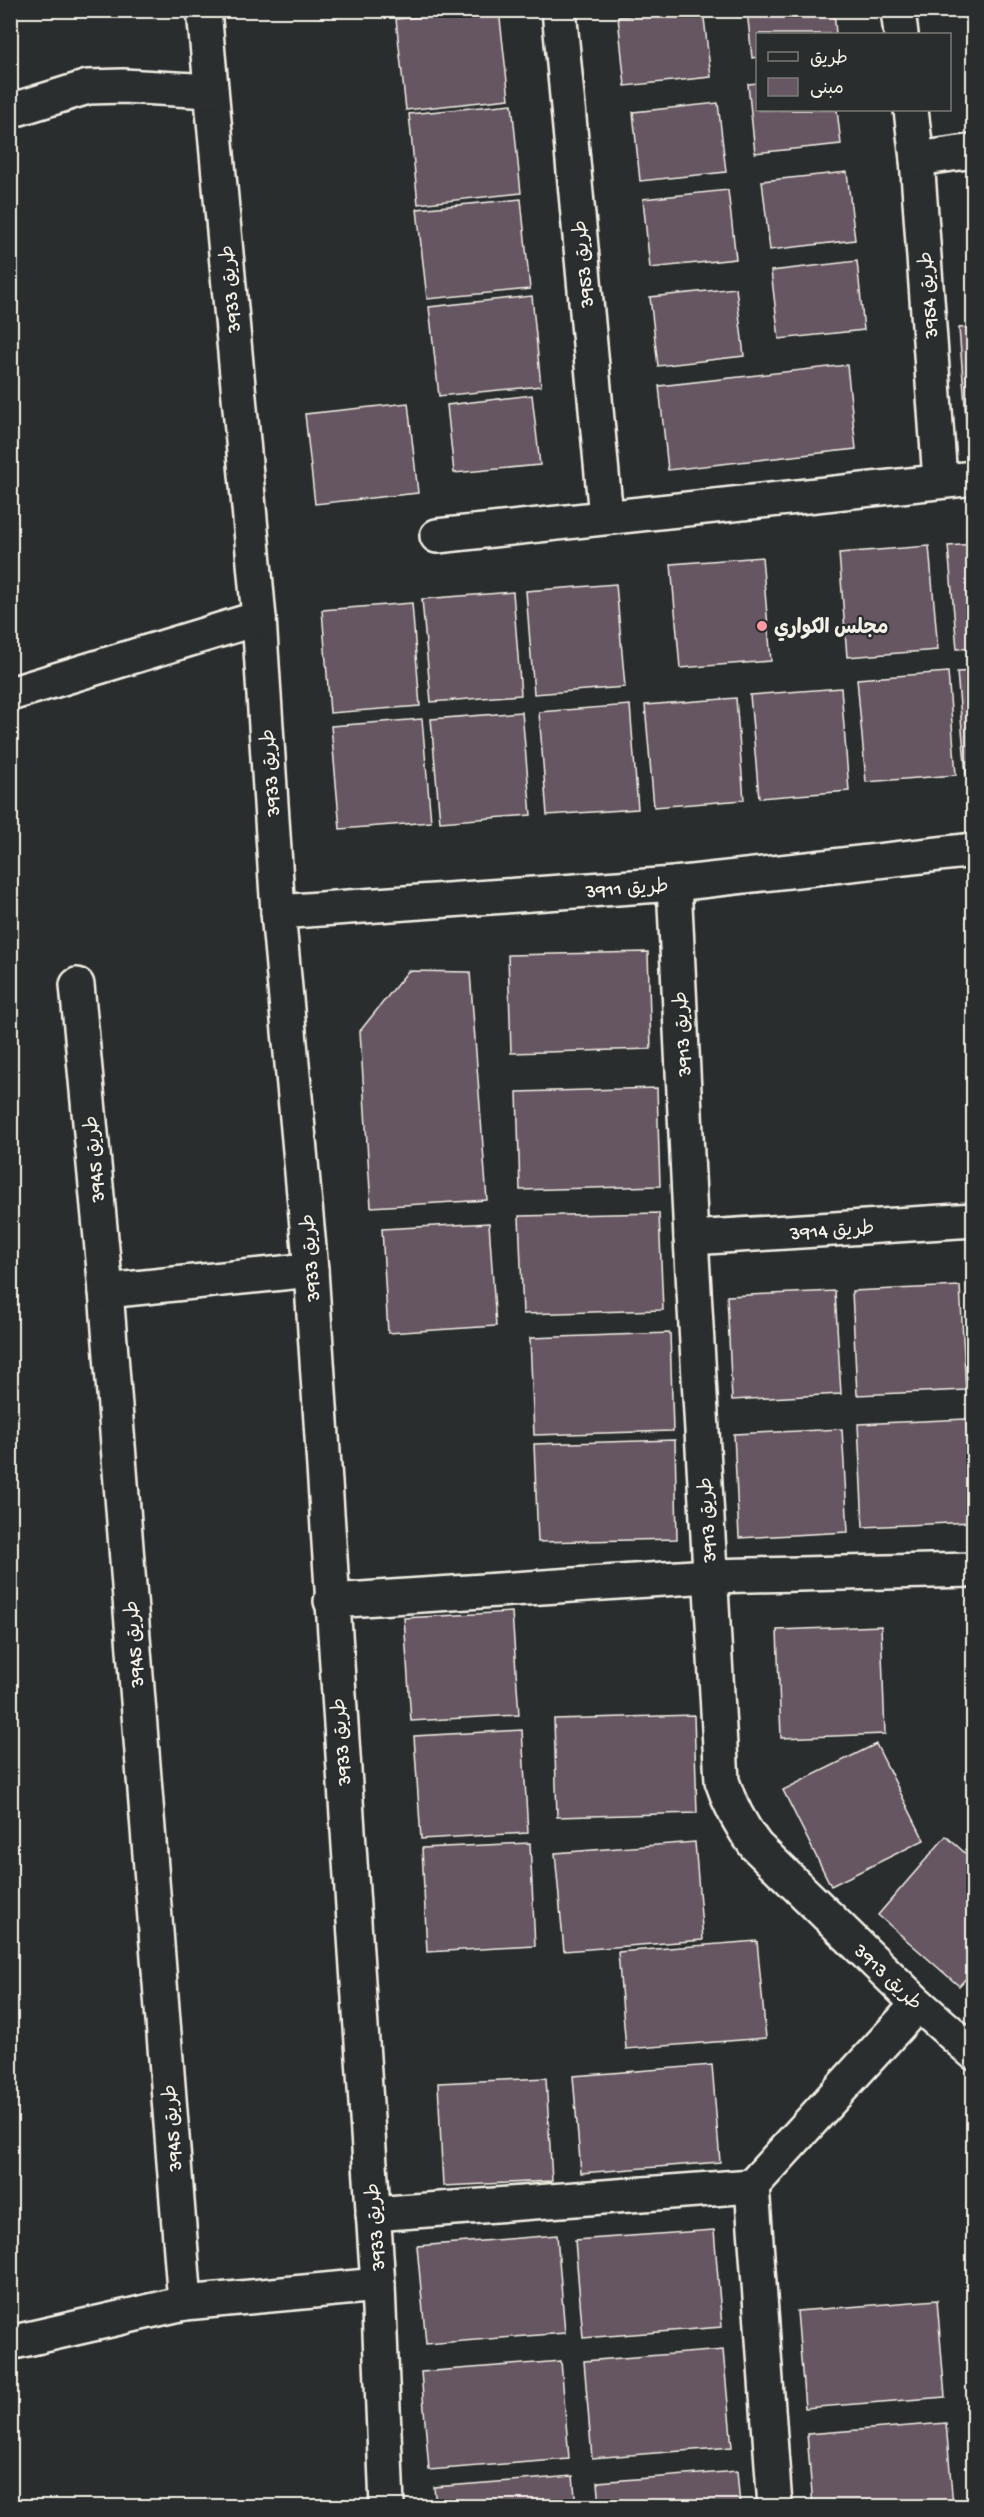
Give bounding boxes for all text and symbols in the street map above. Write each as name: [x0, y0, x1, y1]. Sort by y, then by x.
legend: [756, 33, 951, 111]
text: طريق: [810, 49, 848, 70]
text: مبنى: [810, 79, 844, 100]
street label: طريق 3953: [569, 219, 601, 310]
street label: طريق 3933: [216, 244, 248, 335]
street label: طريق 3954: [915, 250, 945, 340]
place label: مجلس الكواري: [774, 617, 888, 642]
marker: مجلس الكواري: [755, 619, 769, 633]
street label: طريق 3933: [257, 728, 287, 818]
street label: طريق 3911: [584, 875, 670, 905]
street label: طريق 3913: [670, 990, 698, 1078]
street label: طريق 3945: [80, 1114, 112, 1204]
street label: طريق 3933: [297, 1213, 327, 1303]
street label: طريق 3914: [788, 1217, 875, 1247]
street label: طريق 3913: [695, 1476, 723, 1564]
street label: طريق 3945: [121, 1599, 151, 1689]
street label: طريق 3933: [328, 1697, 358, 1787]
street label: طريق 3913: [847, 1939, 926, 2017]
street label: طريق 3945: [159, 2083, 189, 2173]
street label: طريق 3933: [362, 2182, 392, 2272]

